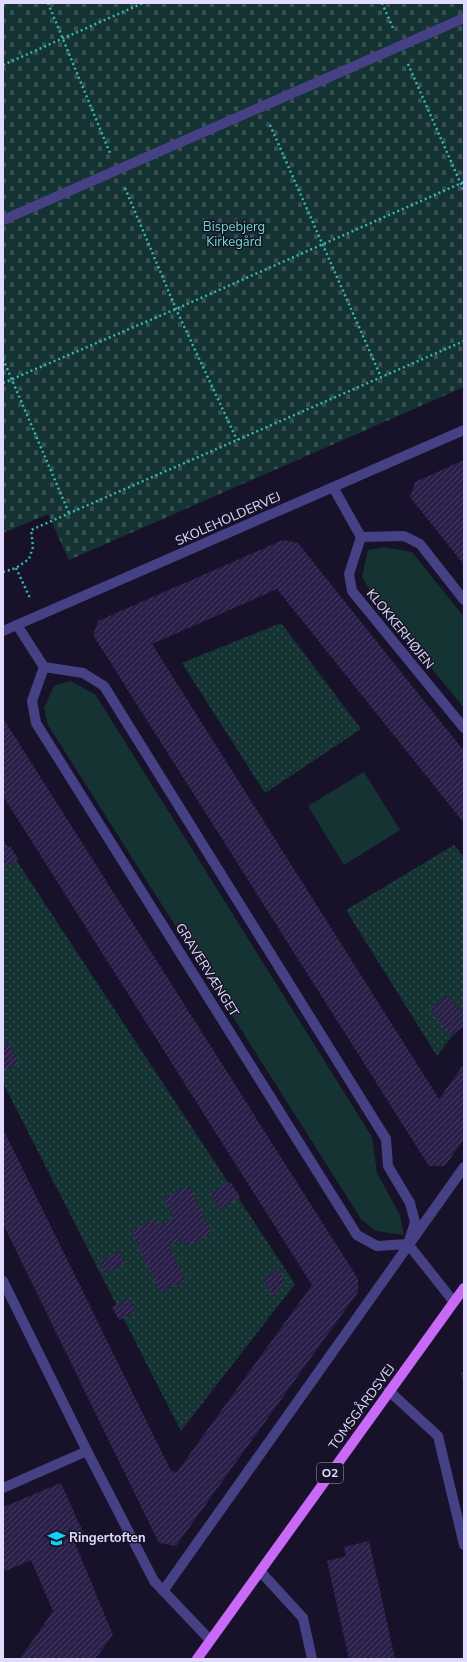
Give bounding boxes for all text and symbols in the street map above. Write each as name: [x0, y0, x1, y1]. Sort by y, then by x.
park label: Bispebjerg Kirkegård: [203, 218, 265, 251]
street label: SKOLEHOLDERVEJ: [172, 488, 284, 550]
street label: KLOKKERHØJEN: [362, 585, 438, 673]
street label: GRAVERVÆNGET: [171, 920, 243, 1020]
street label: TOMSGÅRDSVEJ: [324, 1360, 399, 1454]
road number: O2: [317, 1463, 343, 1483]
school or university icon: Ringertoften: [46, 1528, 66, 1548]
place label: Ringertoften: [69, 1529, 146, 1547]

